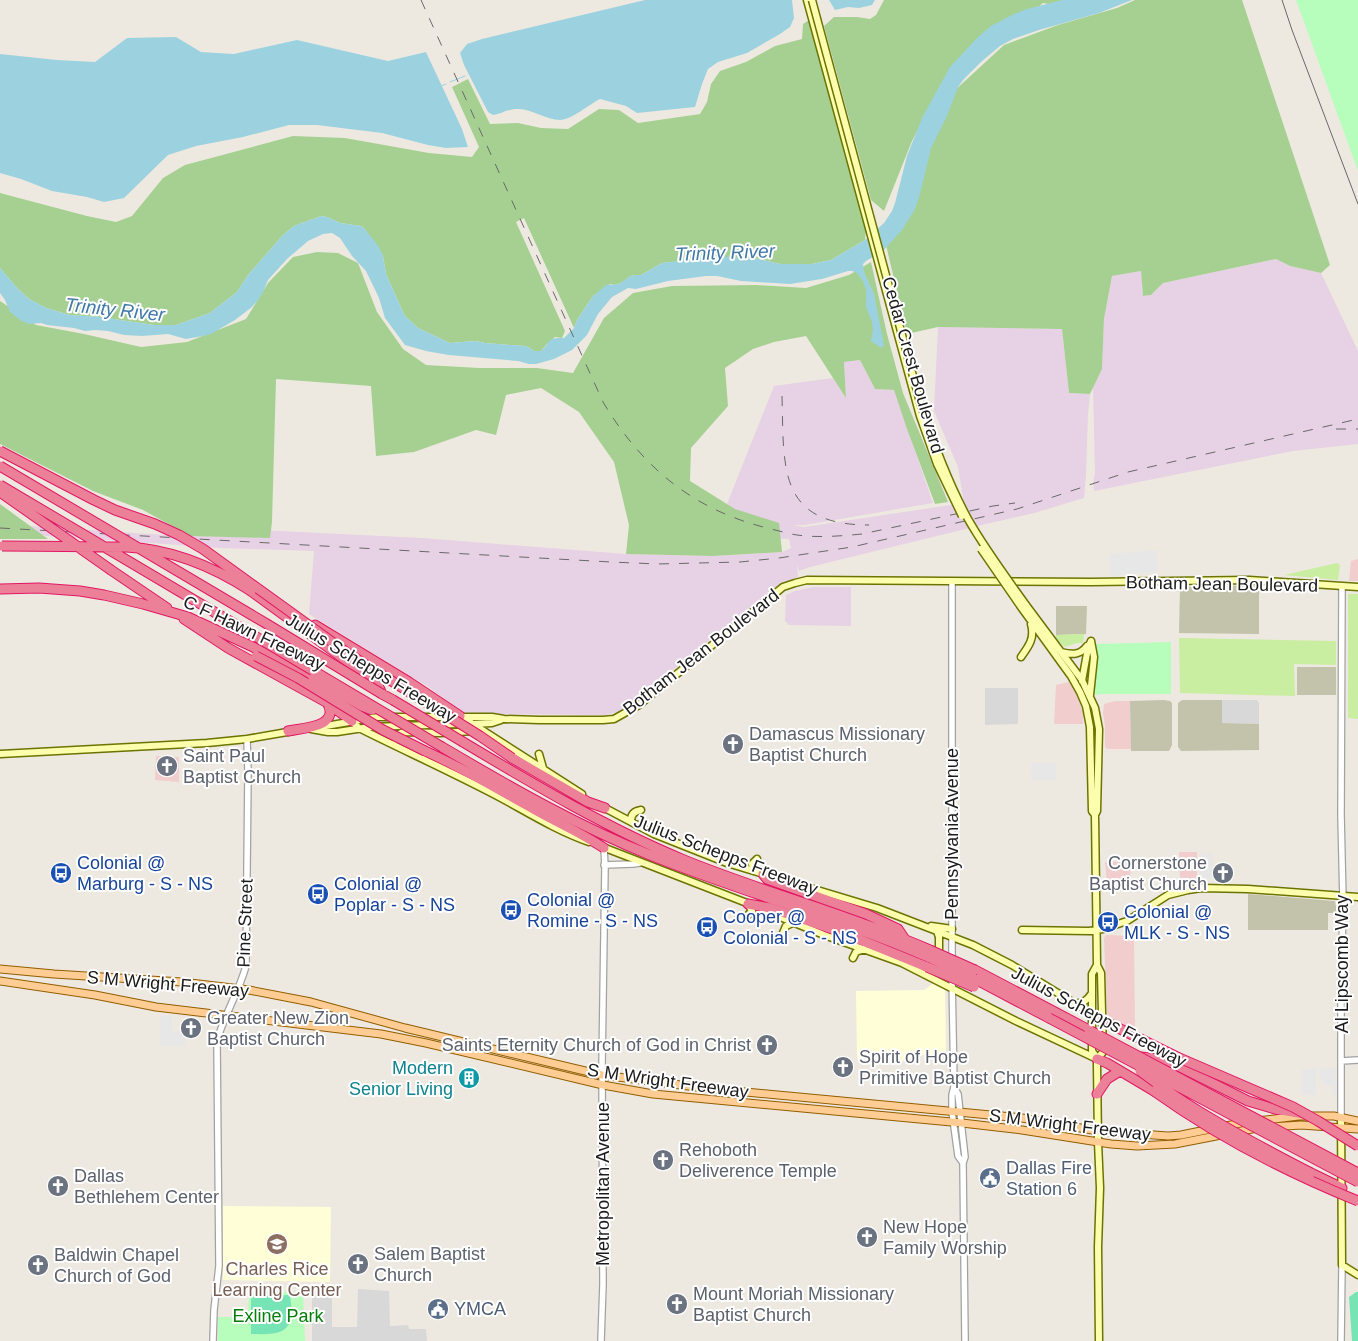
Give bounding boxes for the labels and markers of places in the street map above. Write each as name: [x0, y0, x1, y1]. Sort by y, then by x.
place label: Damascus Missionary Baptist Church: [749, 724, 925, 765]
church icon: Damascus Missionary Baptist Church: [721, 732, 745, 756]
place label: Saint Paul Baptist Church: [183, 746, 301, 787]
church icon: Saint Paul Baptist Church: [155, 754, 179, 778]
place label: Colonial @ Marburg - S - NS: [77, 853, 213, 894]
place label: Cornerstone Baptist Church: [1089, 853, 1207, 894]
bus stop icon: Colonial @ Marburg - S - NS: [49, 861, 73, 885]
church icon: Cornerstone Baptist Church: [1211, 861, 1235, 885]
place label: Colonial @ Poplar - S - NS: [334, 874, 455, 915]
bus stop icon: Colonial @ Poplar - S - NS: [306, 882, 330, 906]
place label: Colonial @ Romine - S - NS: [527, 890, 658, 931]
bus stop icon: Colonial @ Romine - S - NS: [499, 898, 523, 922]
place label: Colonial @ MLK - S - NS: [1124, 902, 1230, 943]
place label: Cooper @ Colonial - S - NS: [723, 907, 857, 948]
bus stop icon: Colonial @ MLK - S - NS: [1096, 910, 1120, 934]
bus stop icon: Cooper @ Colonial - S - NS: [695, 915, 719, 939]
place label: Greater New Zion Baptist Church: [207, 1008, 349, 1049]
church icon: Greater New Zion Baptist Church: [179, 1016, 203, 1040]
church icon: Saints Eternity Church of God in Christ: [755, 1033, 779, 1057]
place label: Saints Eternity Church of God in Christ: [442, 1035, 751, 1055]
place label: Spirit of Hope Primitive Baptist Church: [859, 1047, 1051, 1088]
church icon: Spirit of Hope Primitive Baptist Church: [831, 1055, 855, 1079]
place label: Modern Senior Living: [349, 1058, 453, 1099]
building icon: Modern Senior Living: [457, 1066, 481, 1090]
place label: Rehoboth Deliverence Temple: [679, 1140, 837, 1181]
church icon: Rehoboth Deliverence Temple: [651, 1148, 675, 1172]
place label: Dallas Fire Station 6: [1006, 1158, 1092, 1199]
place label: Dallas Bethlehem Center: [74, 1166, 219, 1207]
public building icon: Dallas Fire Station 6: [978, 1166, 1002, 1190]
church icon: Dallas Bethlehem Center: [46, 1174, 70, 1198]
place label: New Hope Family Worship: [883, 1217, 1007, 1258]
church icon: New Hope Family Worship: [855, 1225, 879, 1249]
school or university icon: Charles Rice Learning Center: [265, 1232, 289, 1256]
place label: Salem Baptist Church: [374, 1244, 485, 1285]
place label: Baldwin Chapel Church of God: [54, 1245, 179, 1286]
church icon: Salem Baptist Church: [346, 1252, 370, 1276]
church icon: Baldwin Chapel Church of God: [26, 1253, 50, 1277]
place label: Charles Rice Learning Center: [212, 1259, 342, 1300]
place label: Mount Moriah Missionary Baptist Church: [693, 1284, 894, 1325]
church icon: Mount Moriah Missionary Baptist Church: [665, 1292, 689, 1316]
public building icon: YMCA: [426, 1297, 450, 1321]
place label: YMCA: [454, 1299, 506, 1319]

